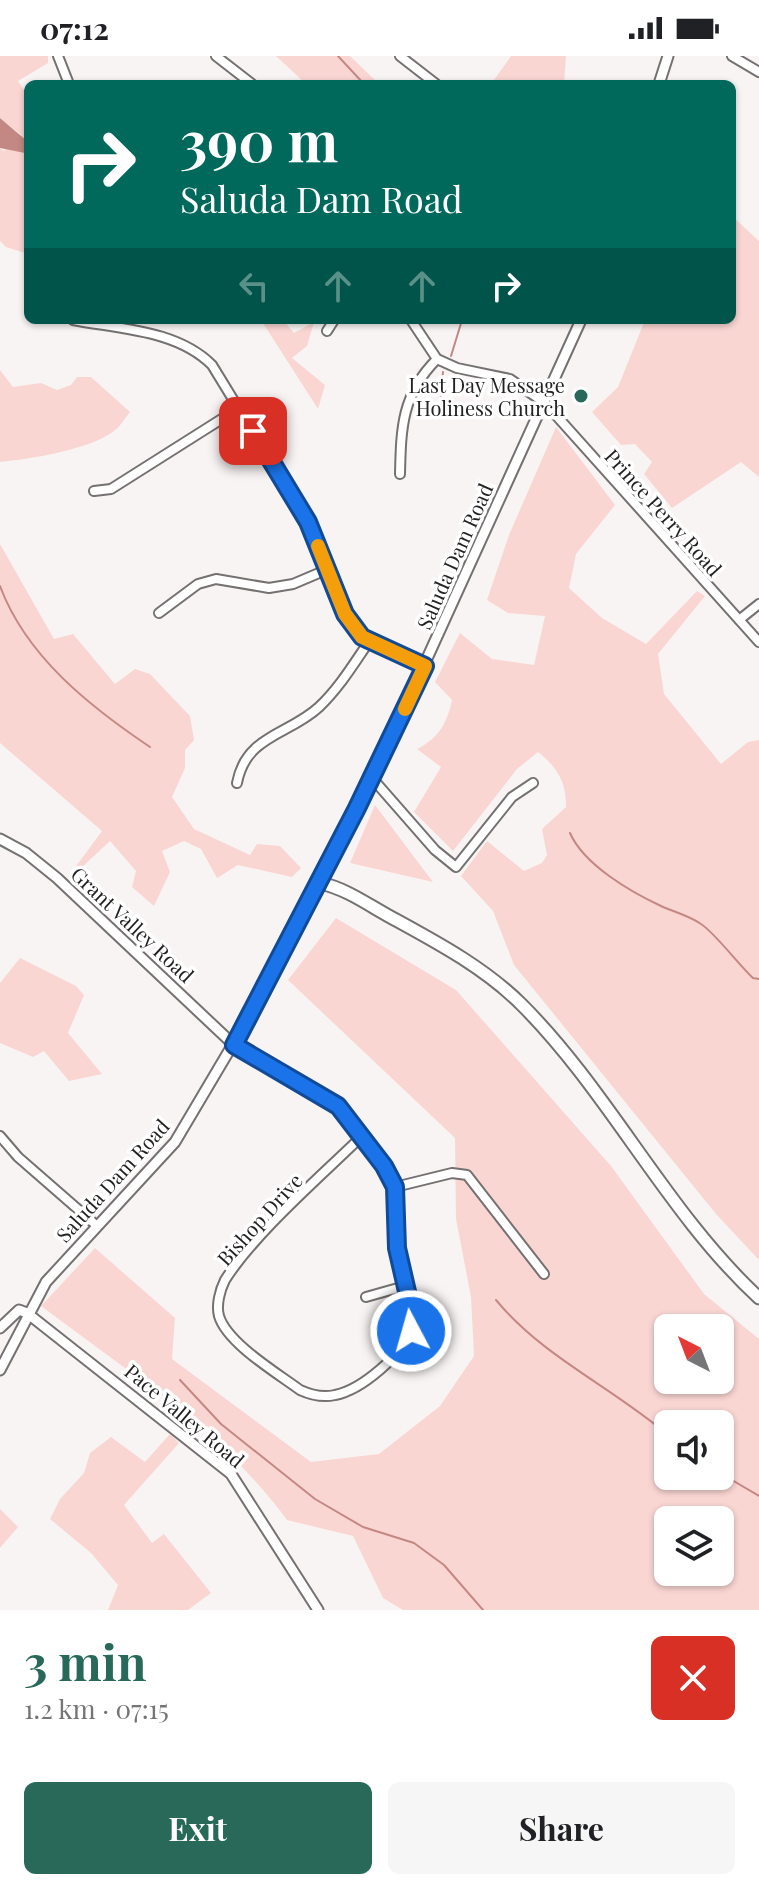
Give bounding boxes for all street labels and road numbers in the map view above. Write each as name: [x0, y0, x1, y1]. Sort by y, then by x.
street label: Prince Perry Road: [600, 443, 729, 582]
street label: Saluda Dam Road: [410, 478, 498, 633]
street label: Grant Valley Road: [66, 860, 200, 988]
street label: Saluda Dam Road: [49, 1112, 175, 1247]
street label: Bishop Drive: [210, 1167, 308, 1271]
street label: Pace Valley Road: [120, 1357, 251, 1473]

